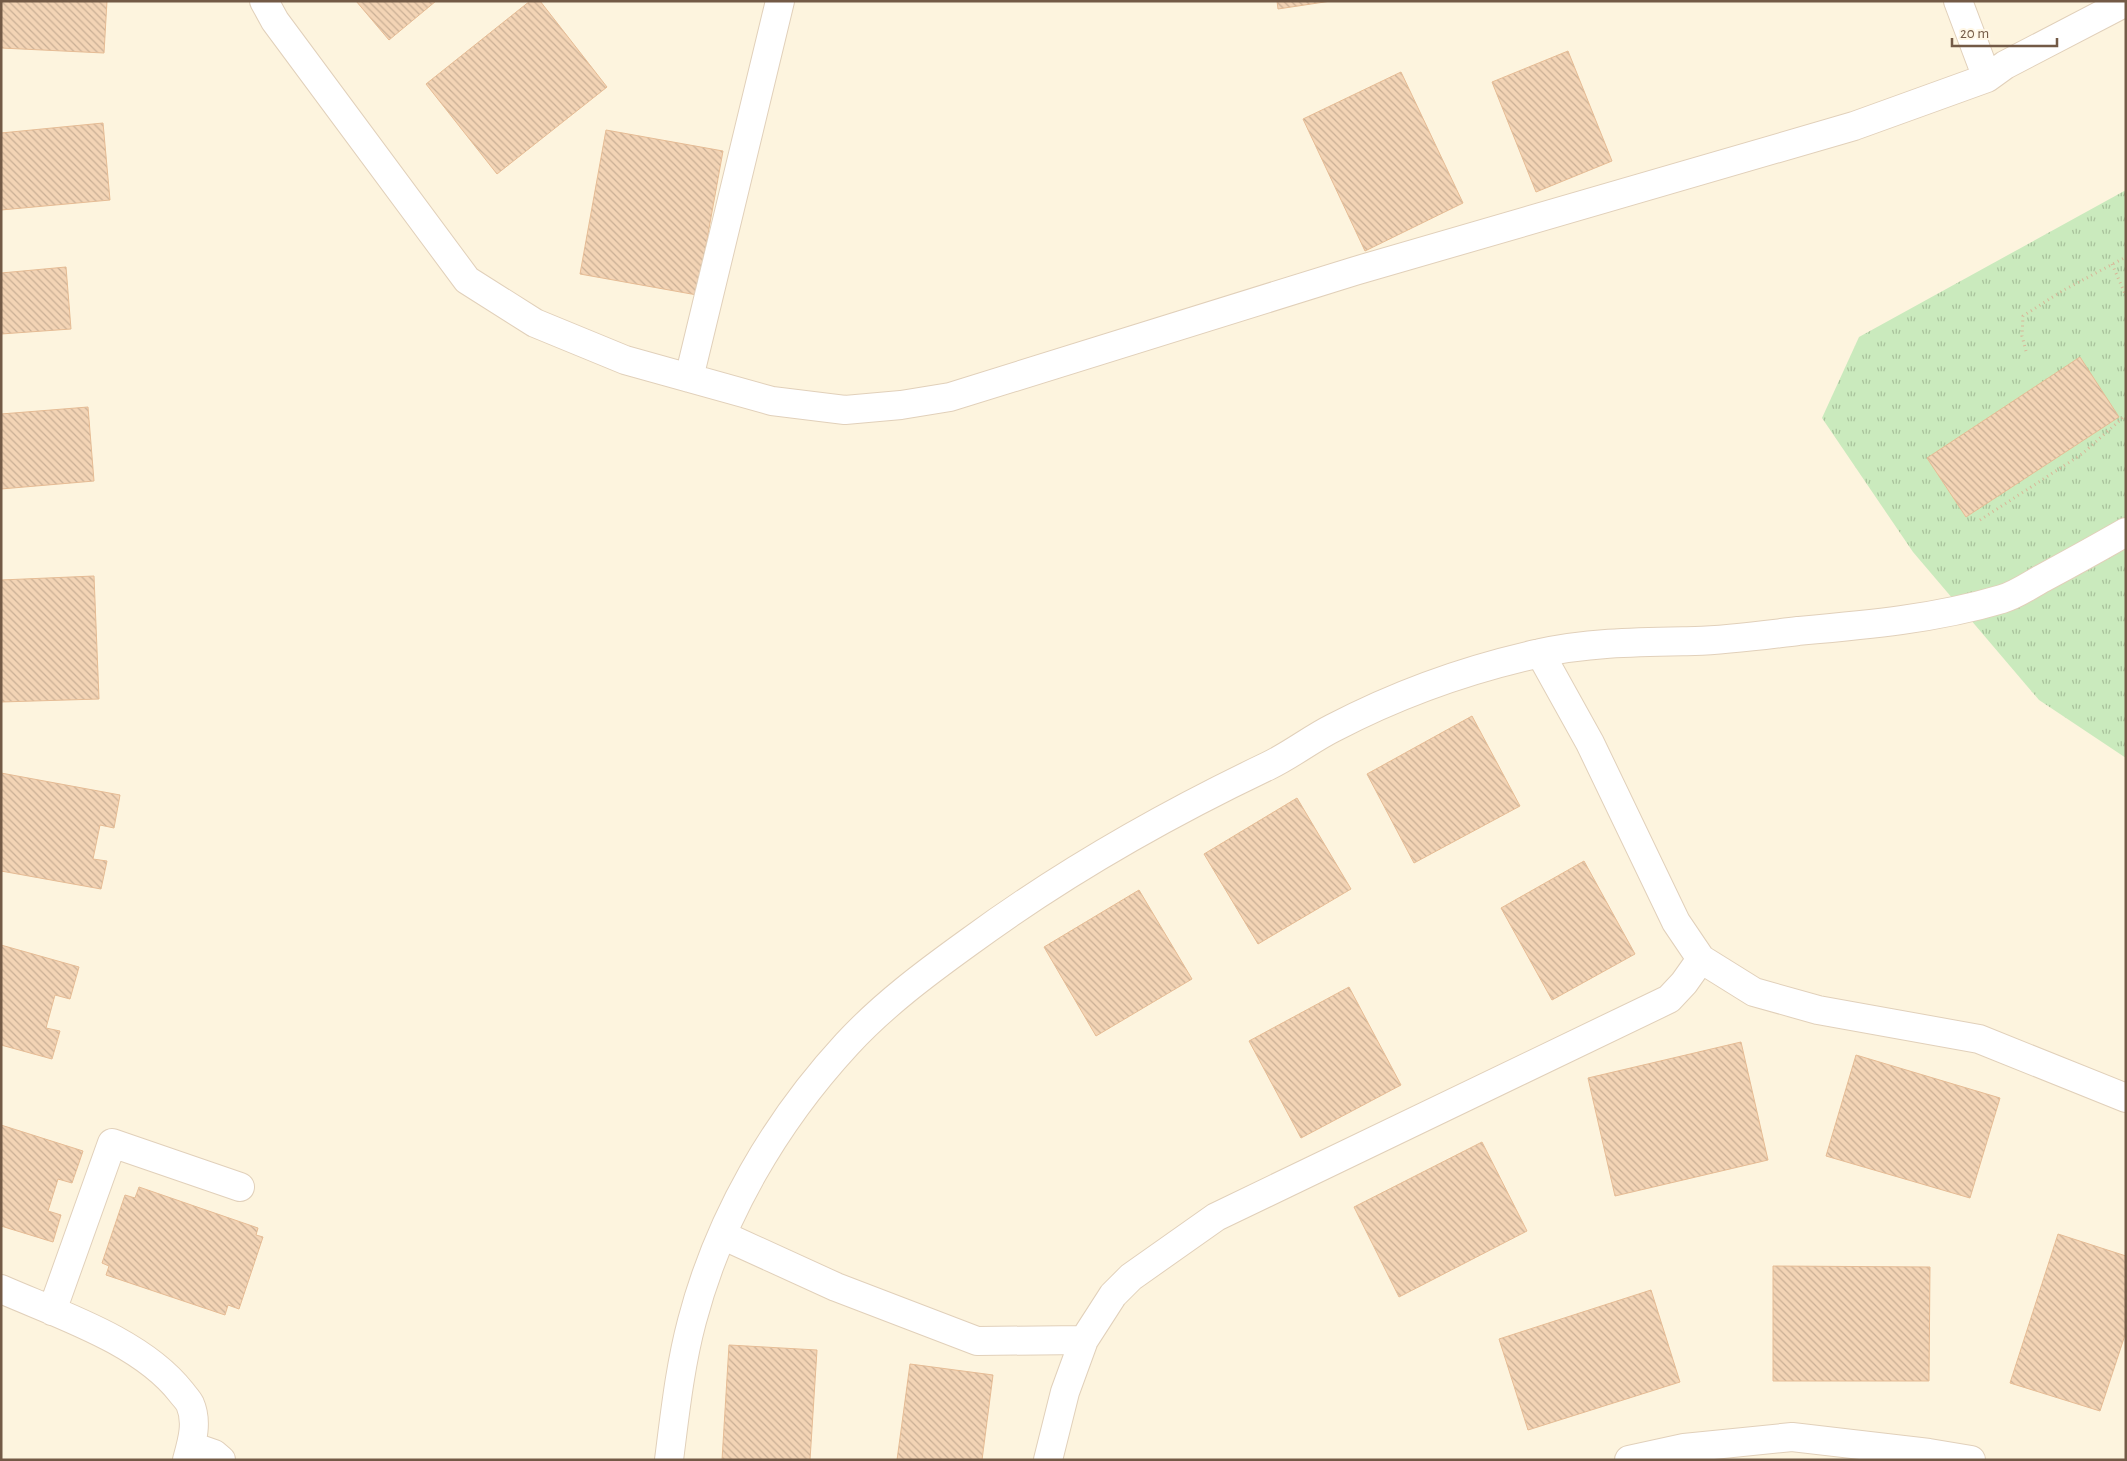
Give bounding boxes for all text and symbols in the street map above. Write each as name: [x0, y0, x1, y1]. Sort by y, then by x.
scale bar: [1952, 15, 2057, 47]
text: 20 m: [1960, 26, 1989, 41]

